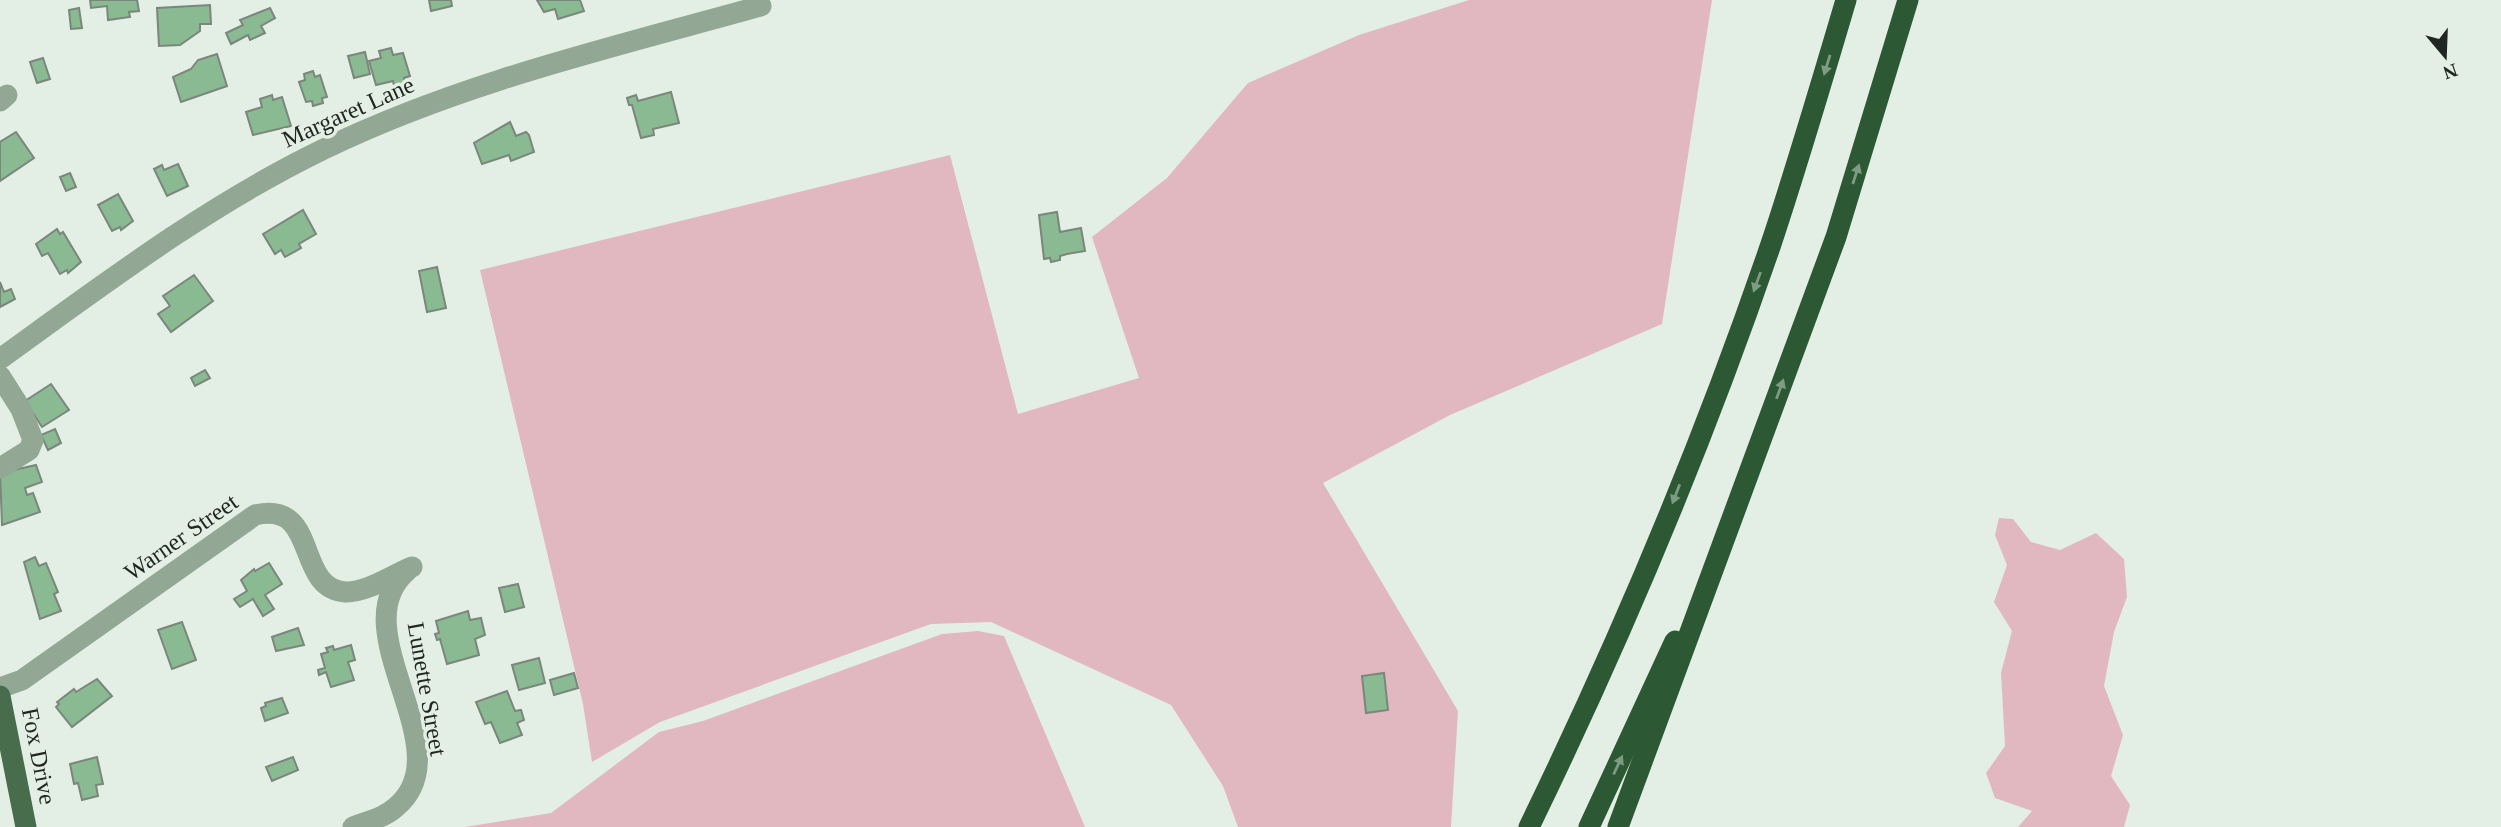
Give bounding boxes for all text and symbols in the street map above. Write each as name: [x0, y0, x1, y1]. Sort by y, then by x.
north arrow: [2410, 21, 2480, 91]
one-way arrow: [1821, 55, 1831, 76]
text: N: [2440, 59, 2460, 84]
street label: Margaret Lane: [278, 71, 418, 153]
one-way arrow: [1852, 164, 1862, 185]
one-way arrow: [1751, 271, 1762, 292]
one-way arrow: [1775, 378, 1786, 399]
one-way arrow: [1670, 484, 1681, 505]
street label: Warner Street: [119, 488, 243, 586]
street label: Lunette Street: [402, 620, 452, 758]
street label: Fox Drive: [17, 705, 61, 807]
one-way arrow: [1612, 755, 1624, 775]

